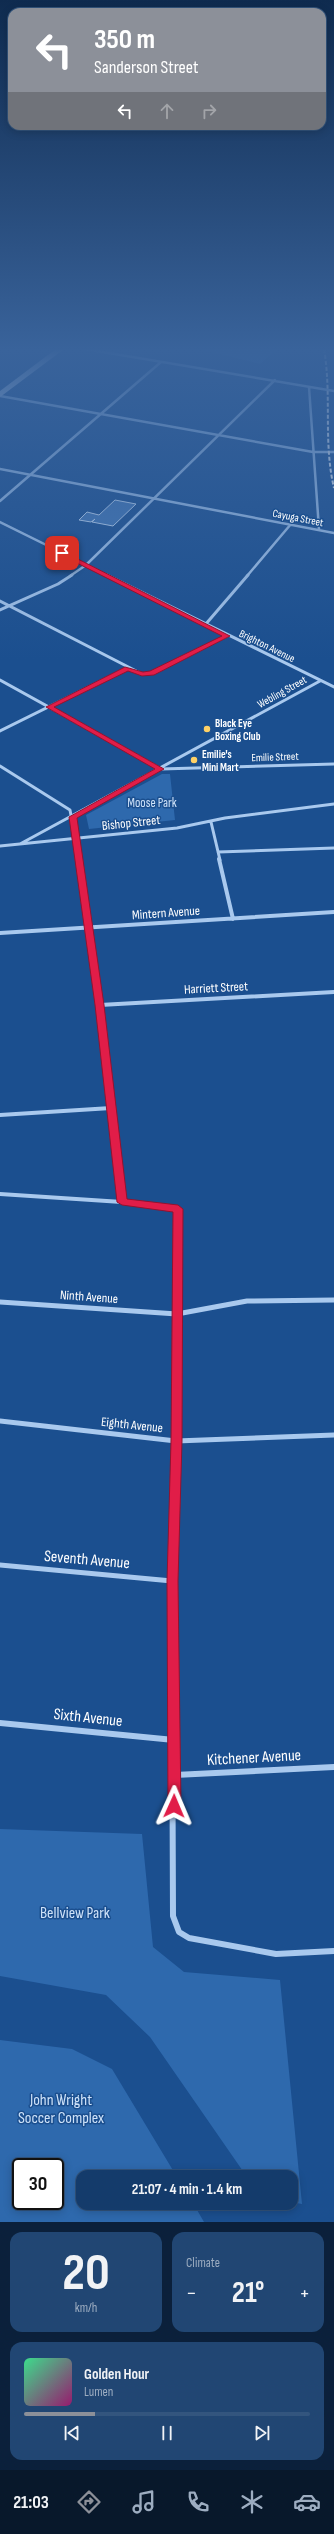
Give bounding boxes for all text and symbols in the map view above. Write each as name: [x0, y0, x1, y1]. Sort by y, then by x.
text: 350 m: [94, 23, 155, 56]
icon: left: [28, 24, 80, 76]
text: Sanderson Street: [94, 57, 198, 78]
icon: left: [114, 100, 136, 122]
icon: ahead: [156, 100, 178, 122]
icon: right: [198, 100, 220, 122]
street label: Cayuga Street: [271, 507, 325, 529]
pin: [45, 536, 79, 570]
icon: arrive: [51, 542, 73, 564]
street label: Brighton Avenue: [237, 627, 297, 665]
street label: Webling Street: [255, 673, 309, 711]
place label: Black Eye Boxing Club: [215, 717, 261, 743]
marker: Black Eye Boxing Club: [202, 724, 212, 734]
place label: Emilie's Mini Mart: [202, 748, 239, 774]
street label: Emilie Street: [251, 750, 300, 764]
marker: Emilie's Mini Mart: [189, 755, 199, 765]
park label: Moose Park: [127, 795, 177, 811]
street label: Bishop Street: [101, 812, 161, 834]
street label: Mintern Avenue: [132, 903, 200, 923]
street label: Harriett Street: [184, 978, 248, 998]
street label: Ninth Avenue: [59, 1287, 119, 1307]
street label: Eighth Avenue: [100, 1414, 164, 1436]
street label: Seventh Avenue: [43, 1547, 131, 1573]
street label: Sixth Avenue: [53, 1705, 123, 1731]
street label: Kitchener Avenue: [206, 1746, 302, 1770]
position arrow: [153, 1785, 195, 1827]
park label: Bellview Park: [40, 1904, 110, 1923]
park label: John Wright Soccer Complex: [18, 2091, 104, 2128]
speed limit sign: 30: [12, 2158, 64, 2210]
text: 21:07 · 4 min · 1.4 km: [132, 2180, 242, 2199]
text: 20: [62, 2242, 110, 2305]
text: Climate: [186, 2255, 220, 2271]
text: 21°: [232, 2275, 264, 2311]
text: −: [186, 2280, 197, 2307]
text: +: [299, 2280, 310, 2307]
text: km/h: [75, 2300, 97, 2316]
text: Golden Hour: [84, 2365, 149, 2384]
text: Lumen: [84, 2384, 113, 2400]
icon: previous: [61, 2422, 83, 2444]
icon: pause: [156, 2422, 178, 2444]
icon: next: [251, 2422, 273, 2444]
icon: directions: [75, 2488, 103, 2516]
icon: music: [130, 2488, 158, 2516]
icon: phone: [184, 2488, 212, 2516]
icon: climate: [238, 2488, 266, 2516]
icon: car: [293, 2488, 321, 2516]
text: 21:03: [13, 2492, 49, 2513]

